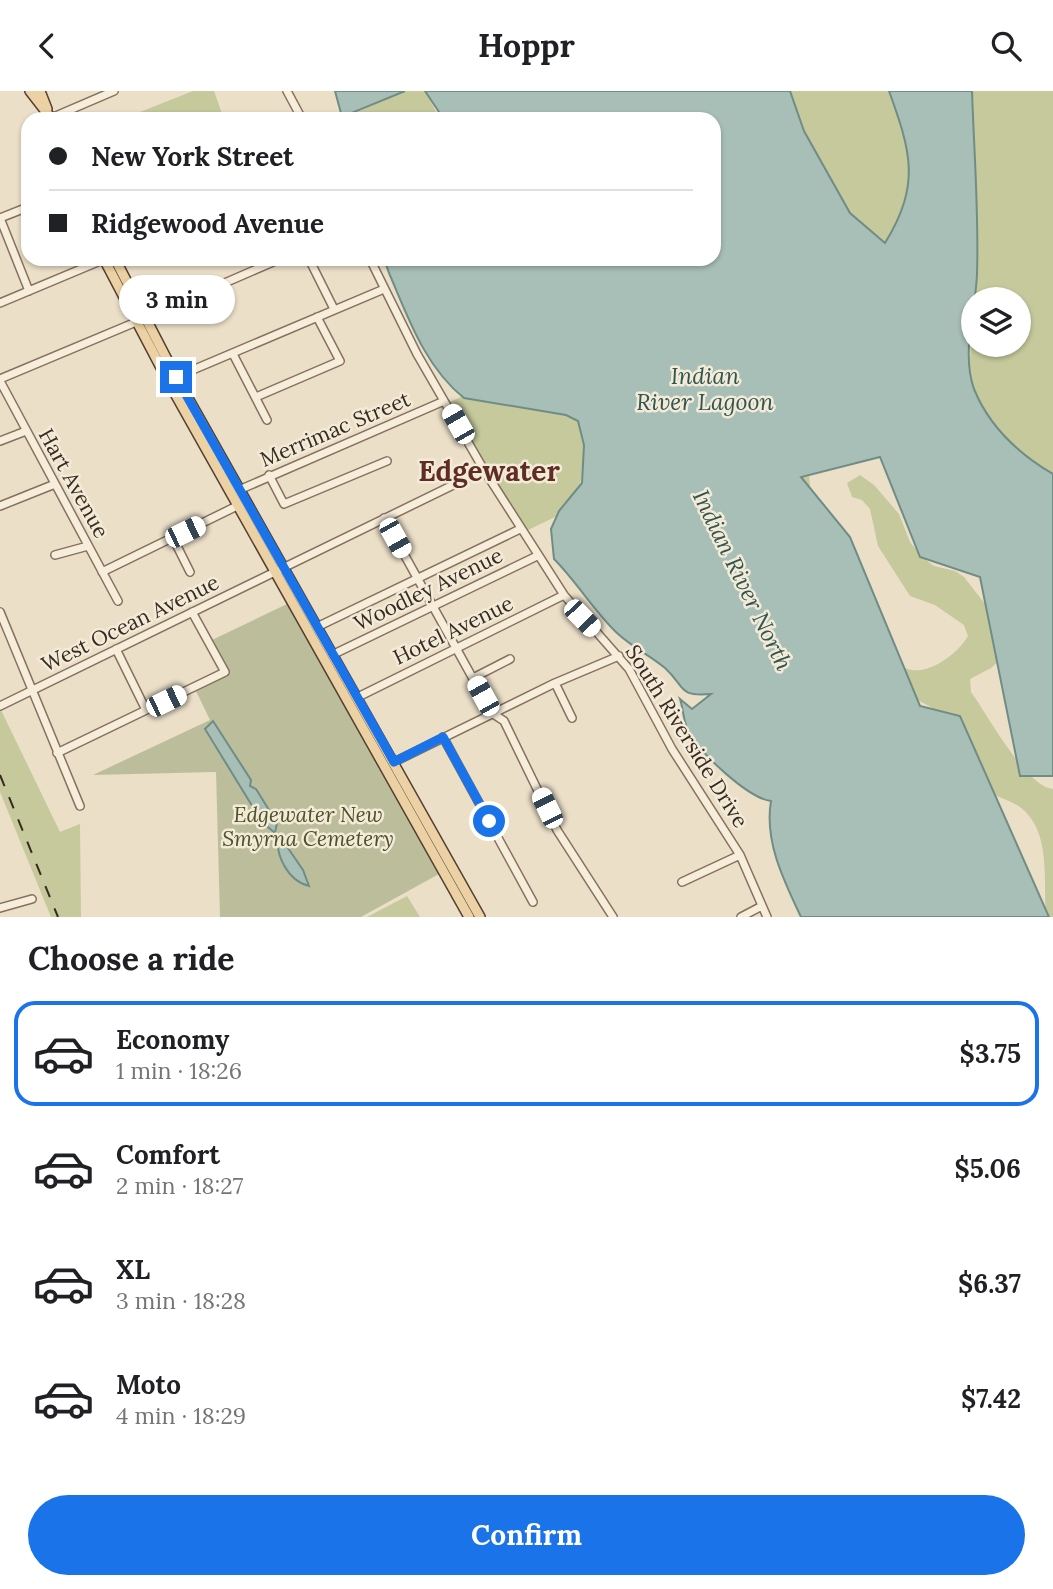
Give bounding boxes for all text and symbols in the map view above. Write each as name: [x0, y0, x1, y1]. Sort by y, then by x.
text: Hoppr: [478, 25, 575, 66]
icon: back: [28, 27, 66, 65]
icon: search: [987, 27, 1025, 65]
text: New York Street: [91, 140, 294, 173]
text: Ridgewood Avenue: [91, 207, 324, 240]
callout: 3 min: [118, 275, 234, 324]
text: 3 min: [146, 285, 208, 314]
map controls: [961, 287, 1031, 357]
button: layers: [961, 287, 1031, 357]
route end: [160, 361, 192, 393]
water label: Indian River Lagoon: [636, 361, 774, 416]
street label: Merrimac Street: [256, 385, 415, 473]
car: [439, 401, 478, 447]
street label: Hart Avenue: [33, 423, 115, 543]
district label: Edgewater: [418, 453, 560, 489]
water label: Indian River North: [687, 485, 799, 675]
car: [162, 513, 209, 551]
car: [376, 515, 415, 561]
street label: Woodley Avenue: [349, 541, 507, 637]
street label: West Ocean Avenue: [37, 568, 223, 678]
street label: Hotel Avenue: [389, 589, 517, 671]
car: [560, 596, 605, 640]
street label: South Riverside Drive: [620, 640, 754, 832]
car: [464, 673, 503, 719]
car: [143, 682, 190, 720]
car: [529, 785, 566, 831]
park label: Edgewater New Smyrna Cemetery: [222, 801, 394, 852]
route start: [473, 805, 505, 837]
text: Choose a ride: [28, 938, 235, 979]
icon: car: [32, 1022, 95, 1085]
text: Economy: [116, 1023, 229, 1056]
text: $3.75: [960, 1037, 1021, 1070]
text: 1 min · 18:26: [116, 1056, 242, 1085]
icon: car: [32, 1137, 95, 1200]
text: Comfort: [116, 1138, 220, 1171]
text: $5.06: [955, 1152, 1021, 1185]
text: 2 min · 18:27: [116, 1171, 243, 1200]
icon: car: [32, 1252, 95, 1315]
text: XL: [116, 1253, 150, 1286]
text: $6.37: [958, 1267, 1021, 1300]
text: 3 min · 18:28: [116, 1286, 246, 1315]
icon: car: [32, 1367, 95, 1430]
text: Moto: [116, 1368, 181, 1401]
text: $7.42: [961, 1382, 1021, 1415]
text: 4 min · 18:29: [116, 1401, 246, 1430]
button: Confirm: [28, 1495, 1025, 1575]

